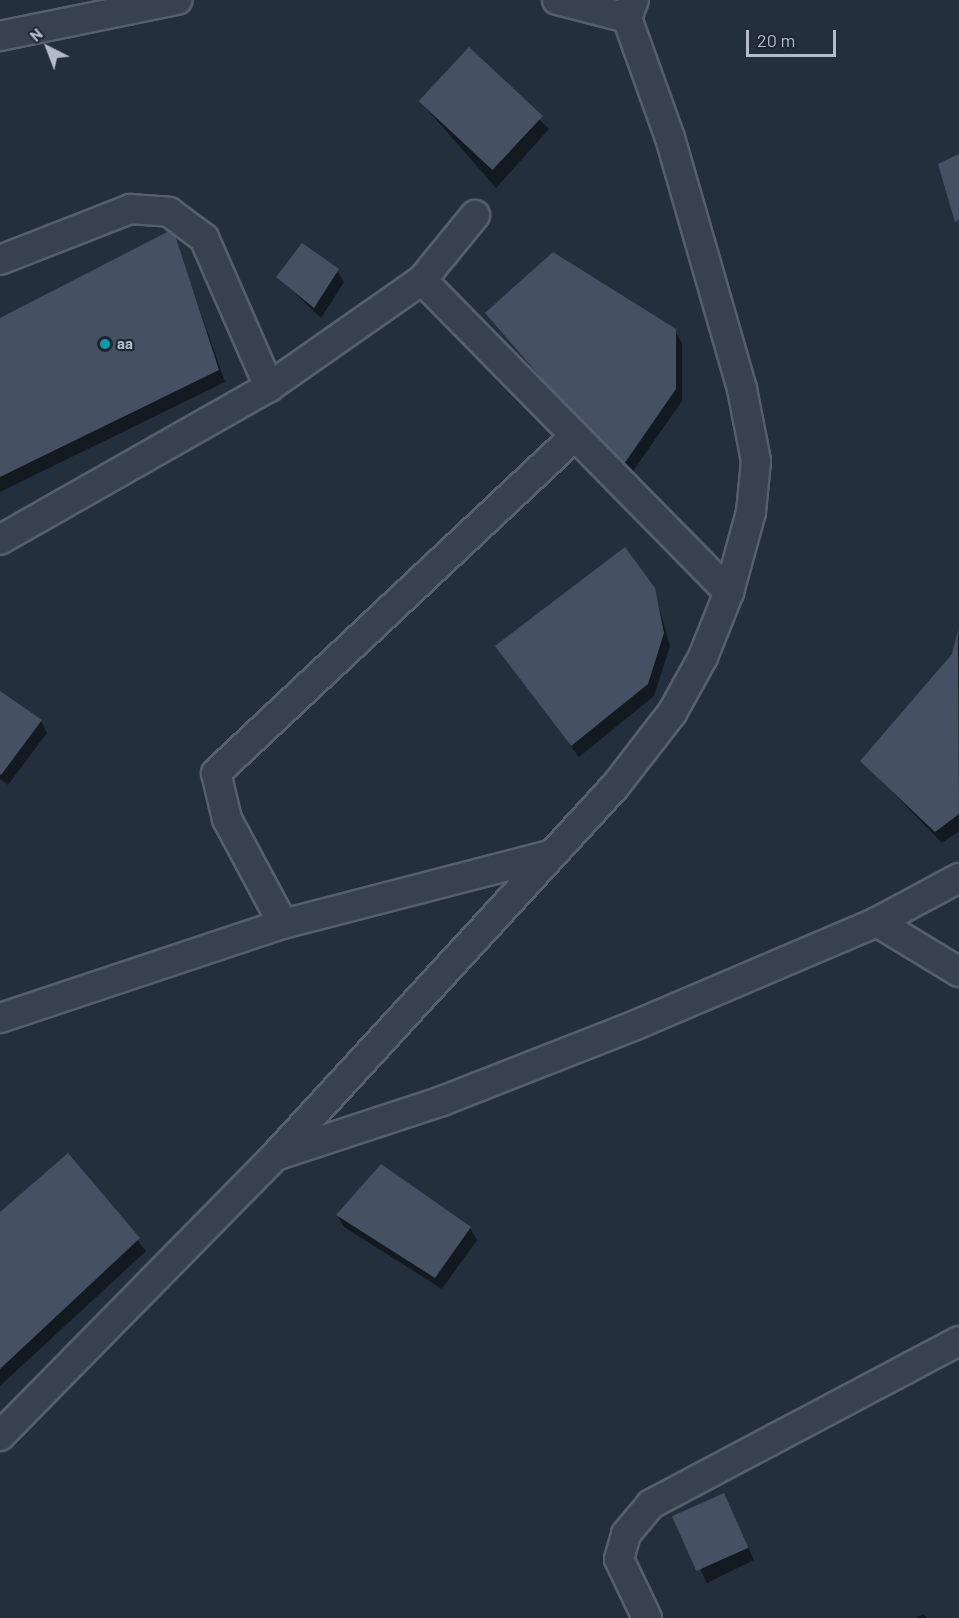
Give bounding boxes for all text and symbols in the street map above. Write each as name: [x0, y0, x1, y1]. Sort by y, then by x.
north arrow: [18, 18, 78, 78]
scale bar: [749, 18, 839, 56]
text: N: [25, 24, 46, 45]
text: 20 m: [757, 29, 795, 51]
place label: aa: [117, 335, 133, 353]
marker: aa: [98, 337, 112, 351]

